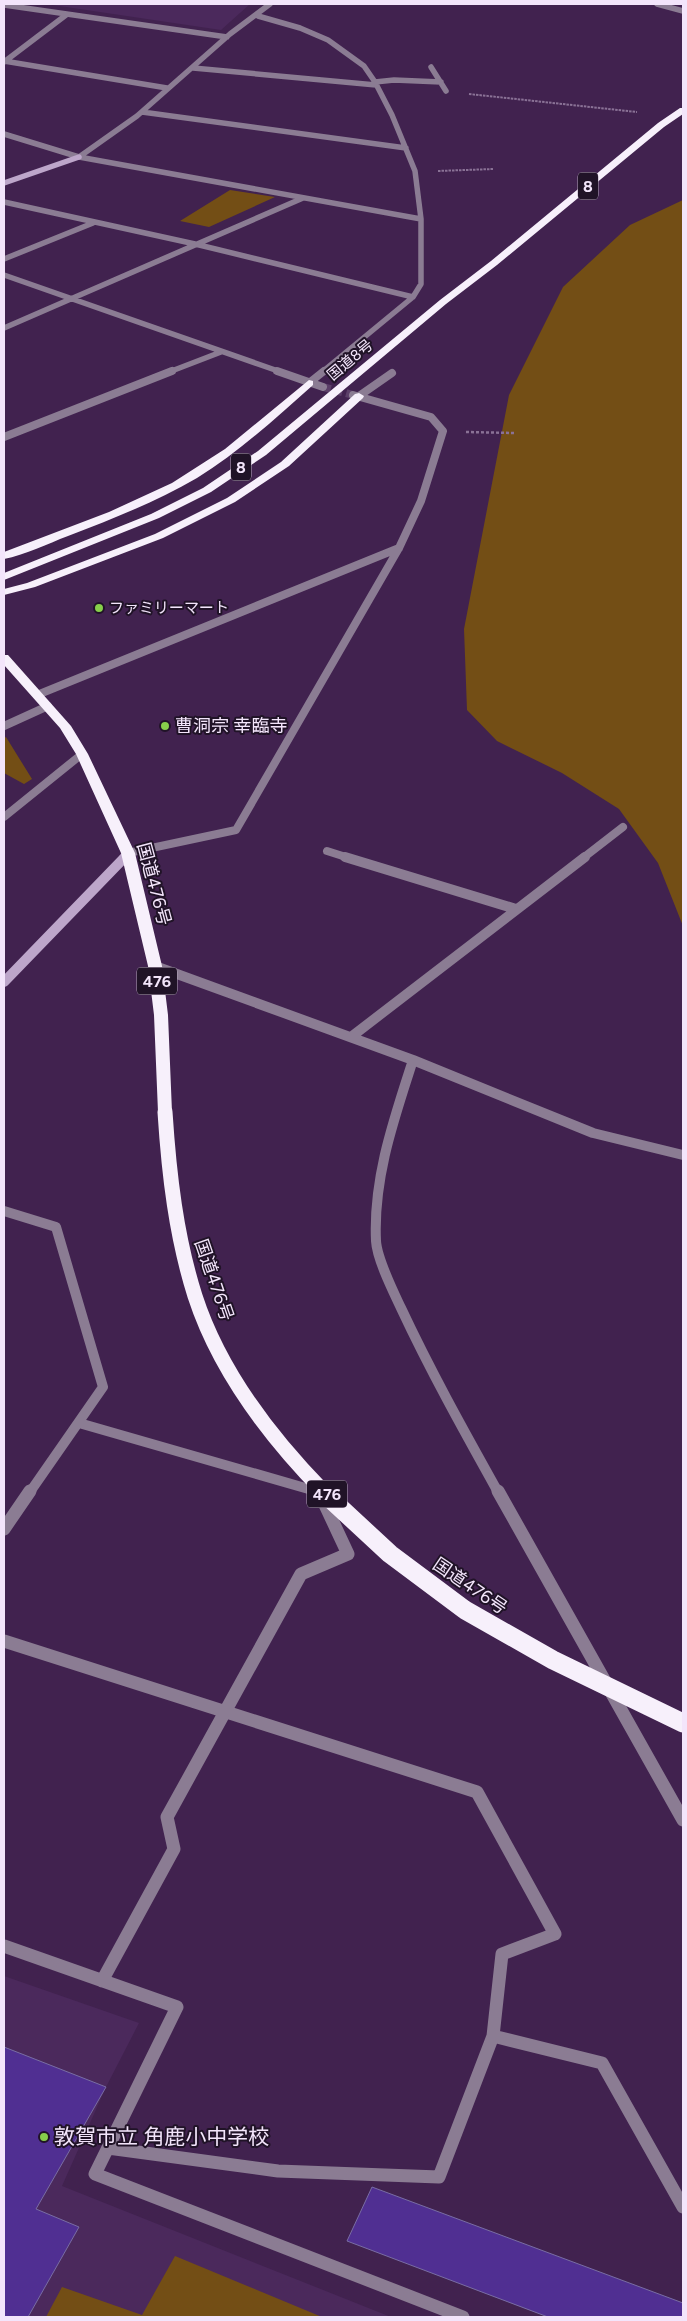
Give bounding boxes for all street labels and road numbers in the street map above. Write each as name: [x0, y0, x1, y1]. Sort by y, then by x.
road number: 8: [578, 172, 598, 200]
street label: 国道8号: [323, 336, 377, 384]
road number: 8: [231, 454, 251, 481]
street label: 国道476号: [132, 840, 176, 928]
road number: 476: [137, 968, 177, 994]
street label: 国道476号: [190, 1236, 238, 1324]
road number: 476: [307, 1480, 347, 1508]
street label: 国道476号: [429, 1553, 511, 1619]

